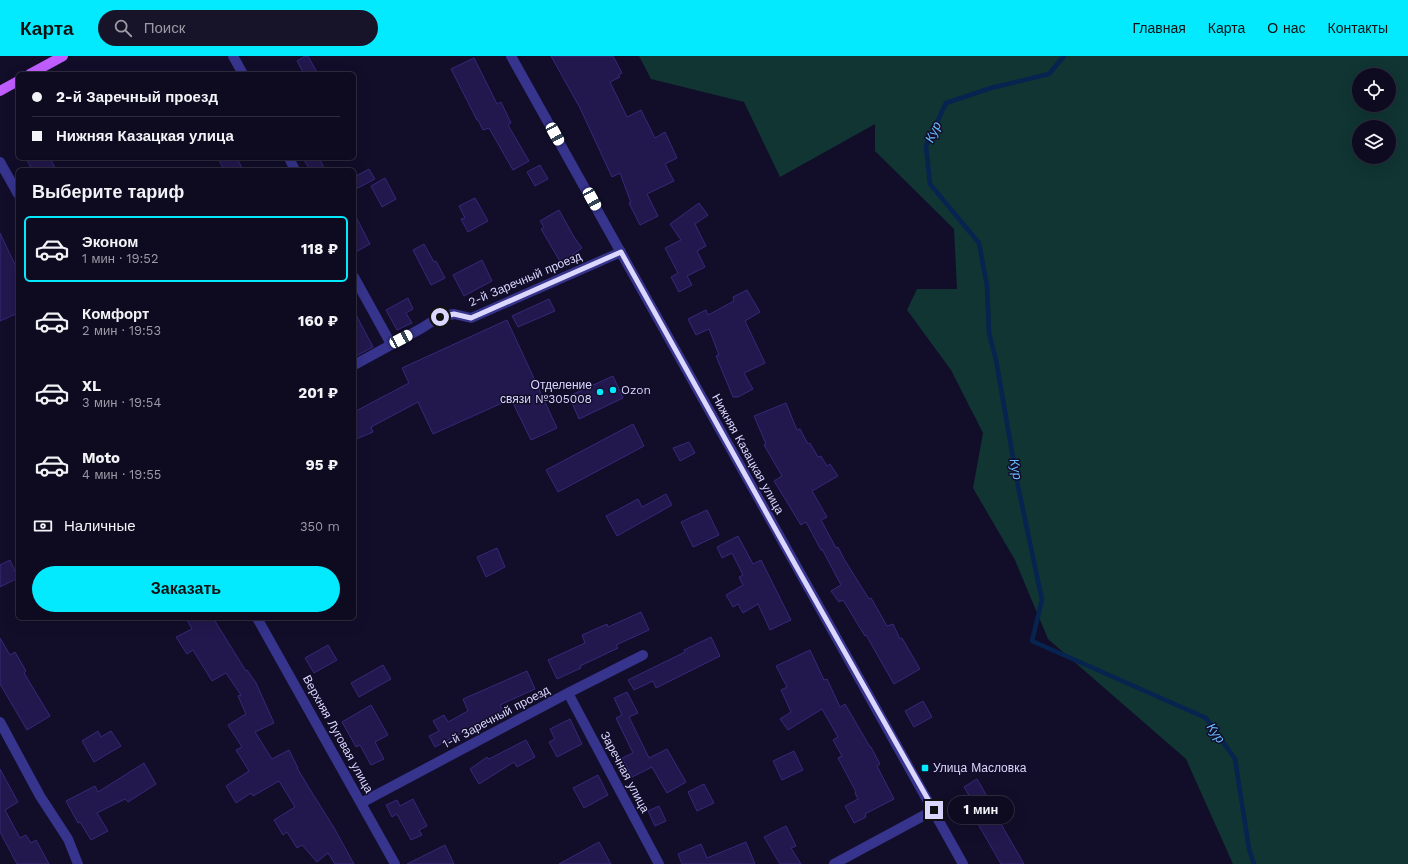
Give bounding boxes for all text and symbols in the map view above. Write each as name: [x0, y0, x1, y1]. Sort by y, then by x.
search box: [98, 10, 378, 46]
text: Карта: [20, 17, 74, 40]
icon: search: [112, 17, 134, 39]
text: Поиск: [144, 19, 185, 37]
text: Главная: [1133, 20, 1186, 36]
text: Карта: [1208, 20, 1245, 36]
text: О нас: [1267, 20, 1306, 36]
text: Контакты: [1328, 20, 1388, 36]
map controls: [1352, 68, 1396, 164]
button: locate: [1352, 68, 1396, 112]
text: 2-й Заречный проезд: [56, 88, 218, 106]
water label: Кур: [922, 119, 944, 145]
button: layers: [1352, 120, 1396, 164]
car: [544, 121, 566, 147]
text: Нижняя Казацкая улица: [56, 127, 234, 145]
text: Выберите тариф: [32, 181, 184, 202]
car: [581, 186, 603, 212]
icon: car: [34, 231, 70, 267]
text: Эконом: [82, 233, 138, 251]
text: 118 ₽: [301, 240, 338, 258]
street label: 2-й Заречный проезд: [466, 249, 584, 309]
text: 1 мин · 19:52: [82, 251, 159, 266]
icon: car: [34, 303, 70, 339]
text: Комфорт: [82, 305, 149, 323]
route start: [431, 308, 449, 326]
text: 160 ₽: [298, 312, 338, 330]
text: 2 мин · 19:53: [82, 323, 161, 338]
car: [388, 328, 414, 350]
icon: car: [34, 375, 70, 411]
text: XL: [82, 377, 101, 395]
place label: Отделение связи №305008: [500, 378, 592, 406]
place label: Ozon: [621, 383, 651, 397]
text: 201 ₽: [298, 384, 338, 402]
marker: Ozon: [608, 385, 618, 395]
marker: Отделение связи №305008: [595, 387, 605, 397]
street label: Нижняя Казацкая улица: [709, 391, 787, 517]
text: 3 мин · 19:54: [82, 395, 161, 410]
icon: car: [34, 447, 70, 483]
text: Moto: [82, 449, 120, 467]
text: 95 ₽: [305, 456, 338, 474]
water label: Кур: [1007, 457, 1025, 481]
text: 4 мин · 19:55: [82, 467, 161, 482]
icon: cash: [32, 515, 54, 537]
text: Наличные: [64, 517, 136, 535]
text: 350 m: [300, 519, 340, 534]
button: Заказать: [32, 566, 340, 612]
street label: Верхняя Луговая улица: [300, 673, 376, 795]
street label: 1-й Заречный проезд: [440, 683, 552, 751]
water label: Кур: [1204, 720, 1228, 746]
street label: Заречная улица: [598, 729, 652, 815]
place label: Улица Масловка: [933, 761, 1027, 775]
marker: Улица Масловка: [920, 763, 930, 773]
callout: 1 мин: [948, 796, 1014, 824]
route end: [925, 801, 943, 819]
text: 1 мин: [964, 802, 998, 817]

